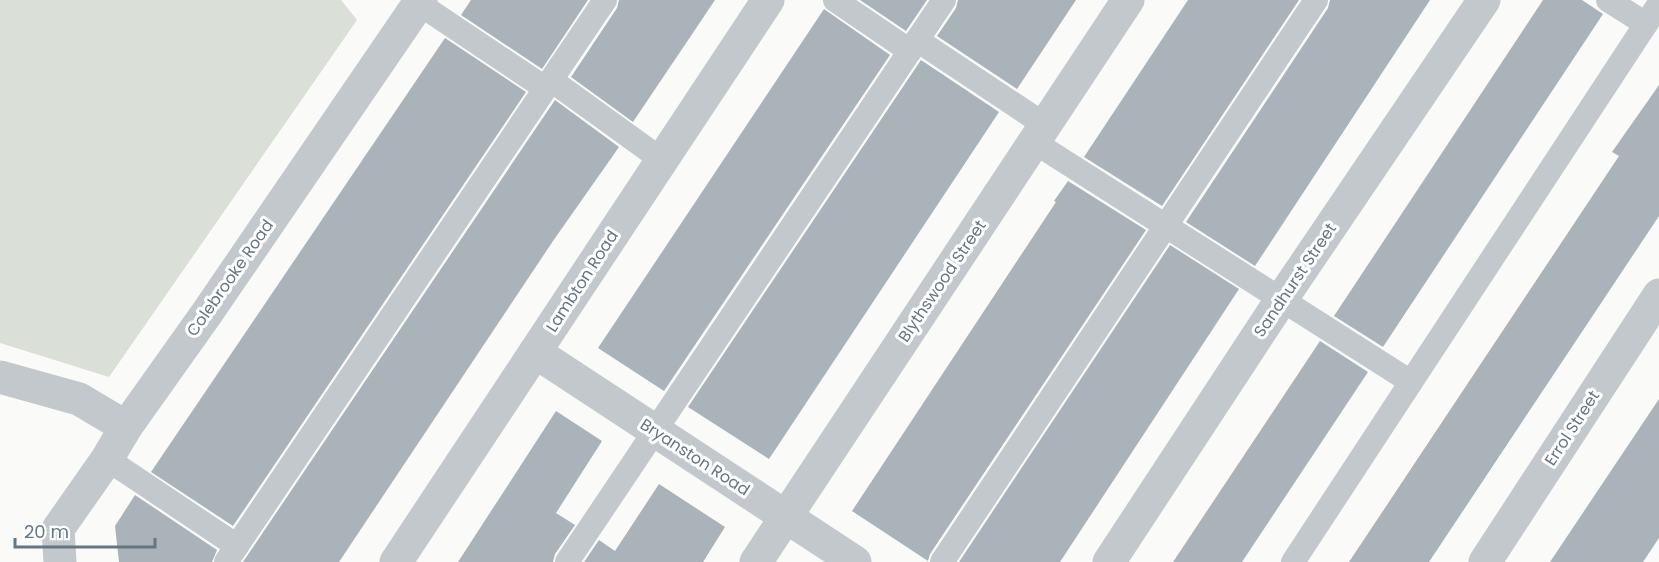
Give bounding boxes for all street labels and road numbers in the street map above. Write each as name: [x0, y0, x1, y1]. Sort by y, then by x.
street label: Colebrooke Road: [181, 215, 279, 341]
street label: Blythswood Street: [893, 215, 992, 347]
street label: Sandhurst Street: [1248, 218, 1342, 342]
street label: Lambton Road: [540, 226, 624, 336]
street label: Errol Street: [1539, 386, 1605, 470]
street label: Bryanston Road: [636, 413, 754, 501]

